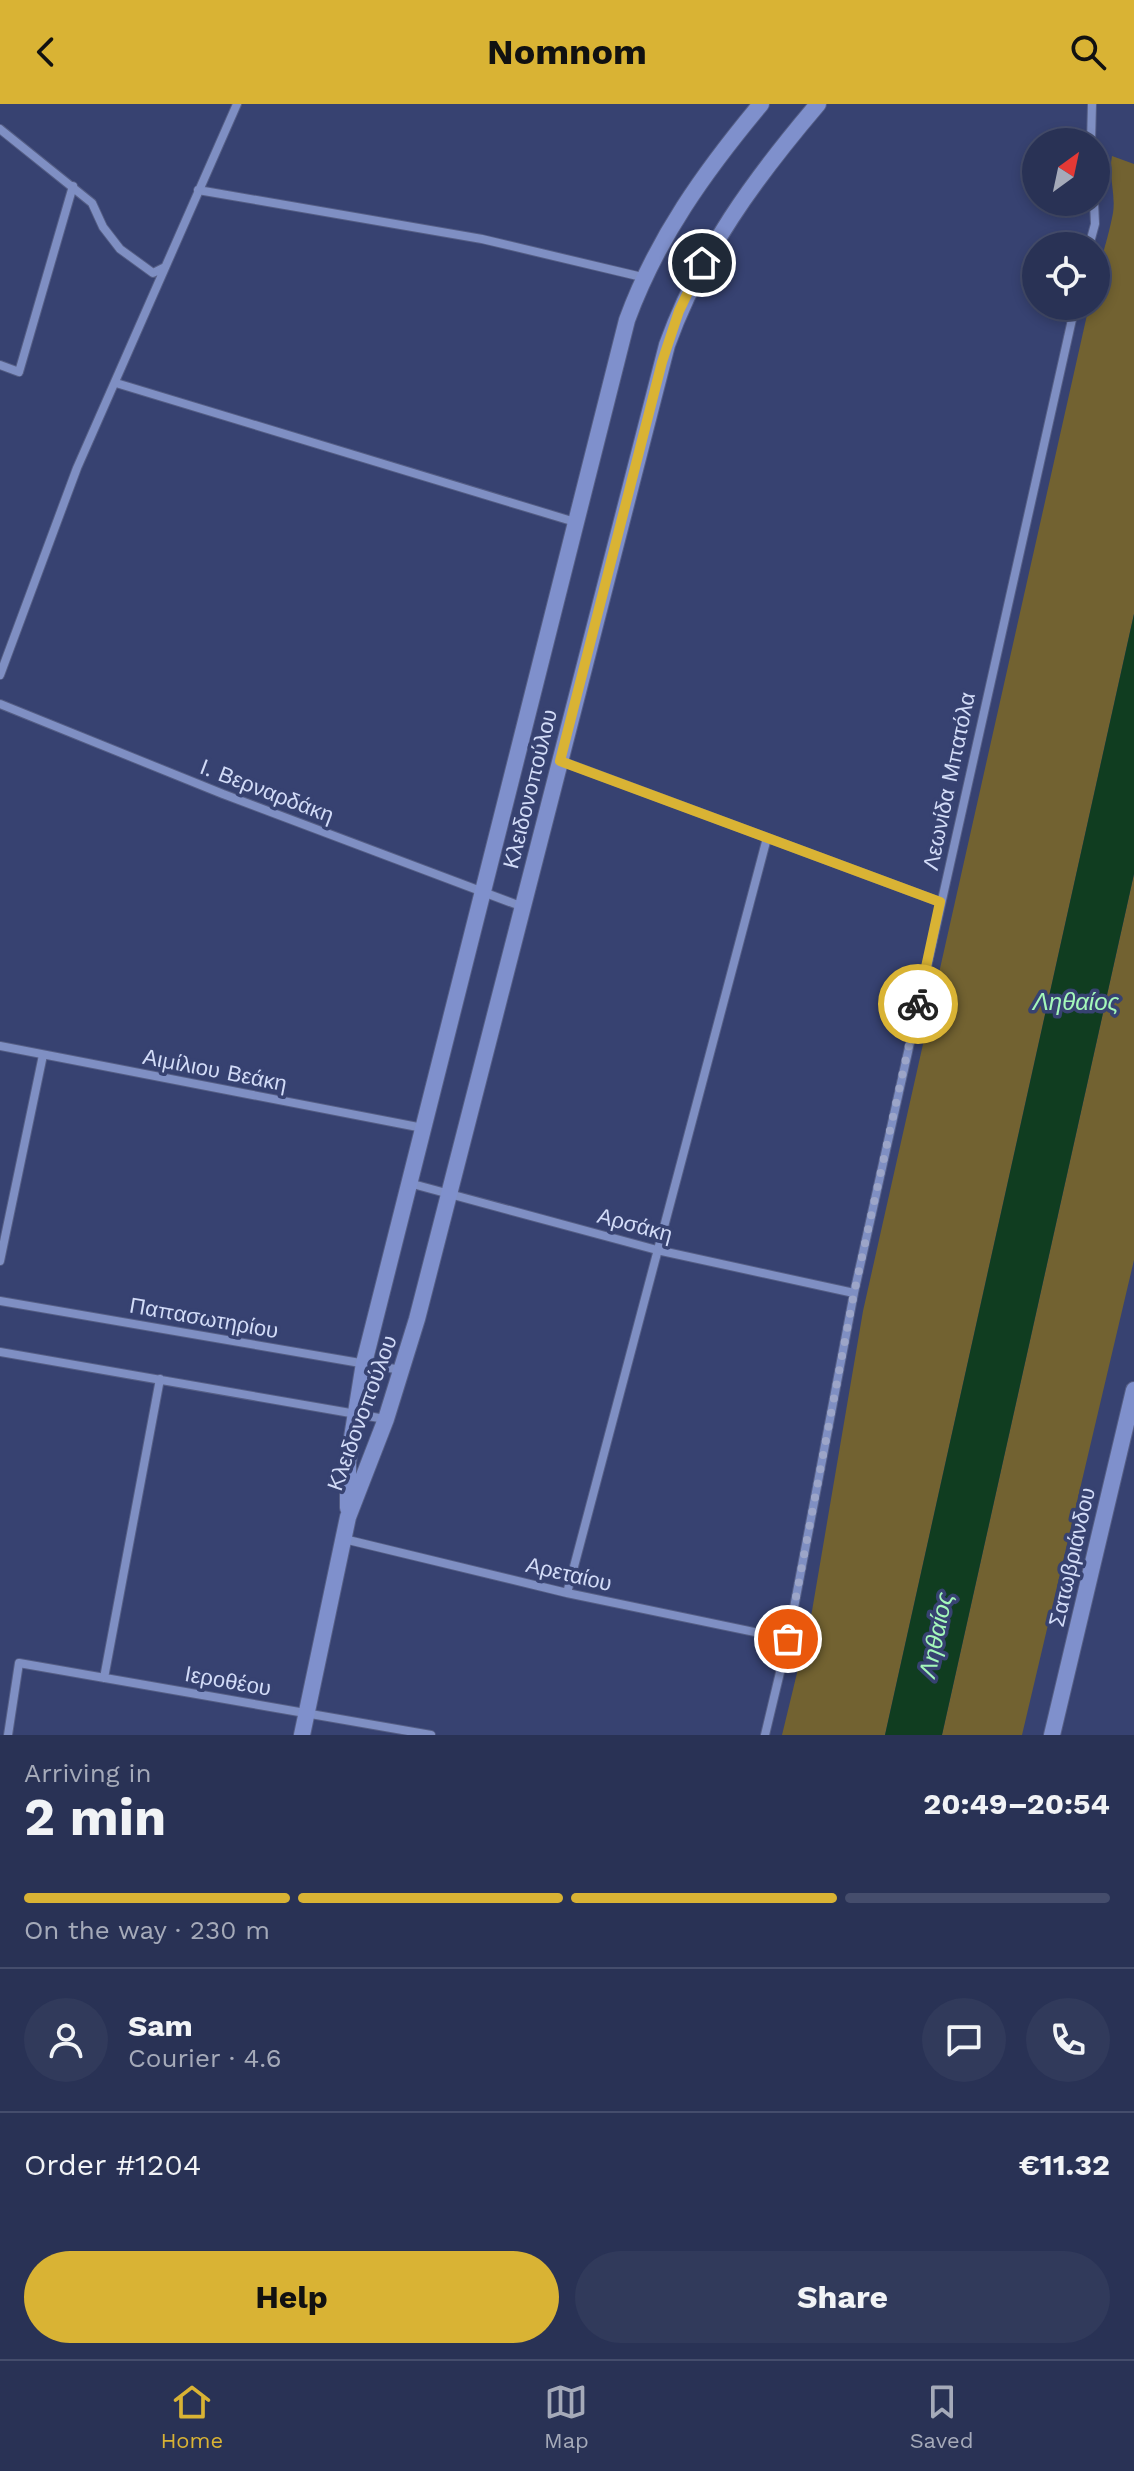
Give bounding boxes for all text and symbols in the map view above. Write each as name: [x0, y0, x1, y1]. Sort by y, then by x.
icon: back: [24, 30, 68, 74]
icon: search: [1066, 30, 1110, 74]
text: Nomnom: [487, 31, 647, 73]
north arrow: [1022, 128, 1110, 216]
map controls: [1022, 128, 1110, 320]
pin: [668, 229, 736, 297]
button: locate: [1022, 232, 1110, 320]
icon: home: [680, 241, 724, 285]
street label: Λεωνίδα Μπατόλα: [918, 690, 980, 872]
street label: Κλειδονοπούλου: [498, 707, 562, 871]
street label: Ι. Βερναρδάκη: [197, 754, 337, 828]
courier: [878, 964, 958, 1044]
icon: bike: [896, 982, 940, 1026]
water label: Ληθαίος: [1031, 988, 1120, 1016]
street label: Αιμίλιου Βεάκη: [141, 1044, 289, 1096]
street label: Αρσάκη: [595, 1203, 675, 1247]
street label: Παπασωτηρίου: [128, 1293, 280, 1343]
street label: Κλειδονοπούλου: [322, 1332, 402, 1494]
street label: Σατωβριάνδου: [1044, 1485, 1100, 1629]
street label: Αρεταίου: [524, 1552, 614, 1596]
water label: Ληθαίος: [913, 1590, 959, 1682]
pin: [754, 1605, 822, 1673]
icon: bag: [766, 1617, 810, 1661]
street label: Ιεροθέου: [183, 1661, 273, 1701]
text: Arriving in: [24, 1758, 152, 1788]
text: 20:49–20:54: [923, 1786, 1110, 1821]
text: 2 min: [24, 1787, 166, 1848]
text: On the way · 230 m: [24, 1915, 270, 1945]
button: person: [24, 1998, 108, 2082]
button: chat: [922, 1998, 1006, 2082]
button: phone: [1026, 1998, 1110, 2082]
text: Sam: [128, 2008, 193, 2043]
text: Courier · 4.6: [128, 2043, 282, 2073]
text: Order #1204: [24, 2147, 201, 2182]
text: €11.32: [1019, 2147, 1110, 2182]
button: Help: [24, 2251, 559, 2343]
button: Share: [575, 2251, 1110, 2343]
tab: Home: [160, 2380, 223, 2453]
tab: Map: [544, 2380, 589, 2453]
tab: Saved: [910, 2380, 974, 2453]

